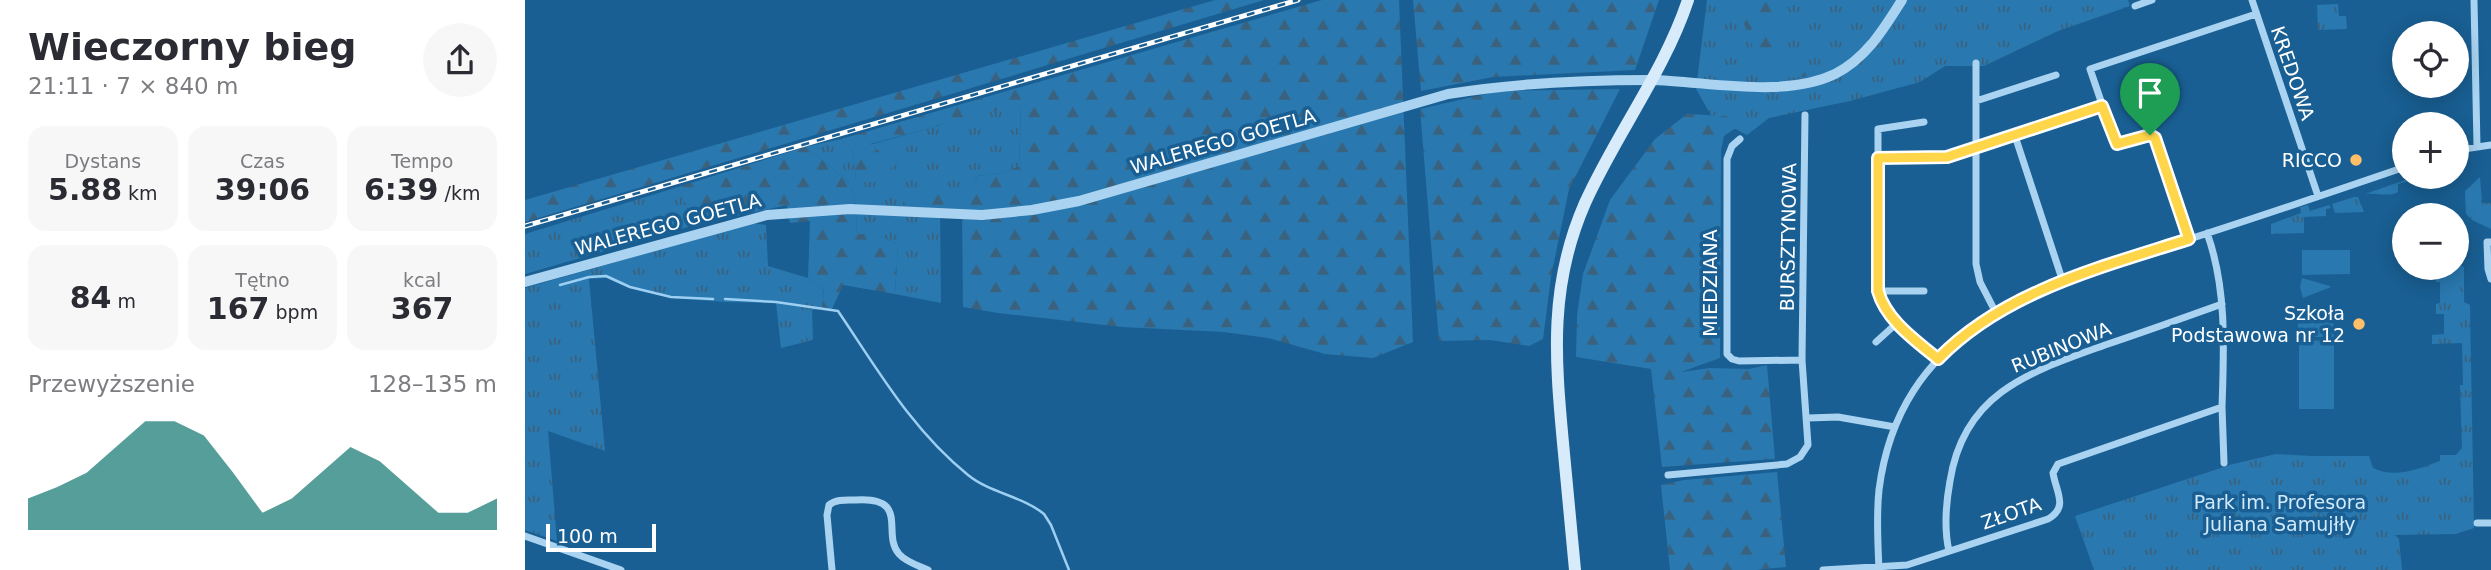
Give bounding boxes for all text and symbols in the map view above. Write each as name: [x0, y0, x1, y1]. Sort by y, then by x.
map controls: [2392, 21, 2469, 280]
button: locate: [2392, 21, 2469, 98]
button: share: [423, 23, 497, 97]
street label: KREDOWA: [2267, 23, 2319, 123]
text: Wieczorny bieg: [28, 25, 356, 69]
pin: [2120, 63, 2180, 135]
text: 21:11 · 7 × 840 m: [28, 73, 238, 99]
icon: arrive: [2131, 74, 2169, 112]
street label: WALEREGO GOETLA: [1128, 104, 1318, 178]
button: +: [2392, 112, 2469, 189]
place label: RICCO: [2282, 149, 2342, 171]
text: Dystans: [64, 150, 141, 172]
text: Czas: [240, 150, 285, 172]
text: Tempo: [391, 150, 453, 172]
marker: RICCO: [2348, 152, 2364, 168]
street label: BURSZTYNOWA: [1776, 163, 1800, 311]
text: 5.88: [48, 172, 122, 207]
text: 39:06: [215, 172, 310, 207]
text: 6:39: [364, 172, 439, 207]
text: km: [122, 182, 158, 204]
text: /km: [439, 182, 480, 204]
street label: WALEREGO GOETLA: [573, 189, 763, 259]
button: −: [2392, 203, 2469, 280]
street label: MIEDZIANA: [1699, 229, 1721, 337]
text: Tętno: [235, 269, 290, 291]
text: kcal: [403, 269, 441, 291]
text: 84: [70, 280, 111, 315]
text: m: [111, 290, 136, 312]
text: 167: [207, 291, 269, 326]
text: 367: [391, 291, 453, 326]
text: bpm: [269, 301, 318, 323]
place label: Szkoła Podstawowa nr 12: [2171, 302, 2345, 346]
marker: Szkoła Podstawowa nr 12: [2351, 316, 2367, 332]
street label: RUBINOWA: [2008, 317, 2114, 377]
text: Przewyższenie: [28, 371, 195, 397]
text: 128–135 m: [368, 371, 497, 397]
park label: Park im. Profesora Juliana Samujłły: [2194, 491, 2366, 535]
street label: ZŁOTA: [1978, 493, 2044, 533]
scale bar: [546, 521, 656, 553]
text: 100 m: [557, 525, 618, 547]

